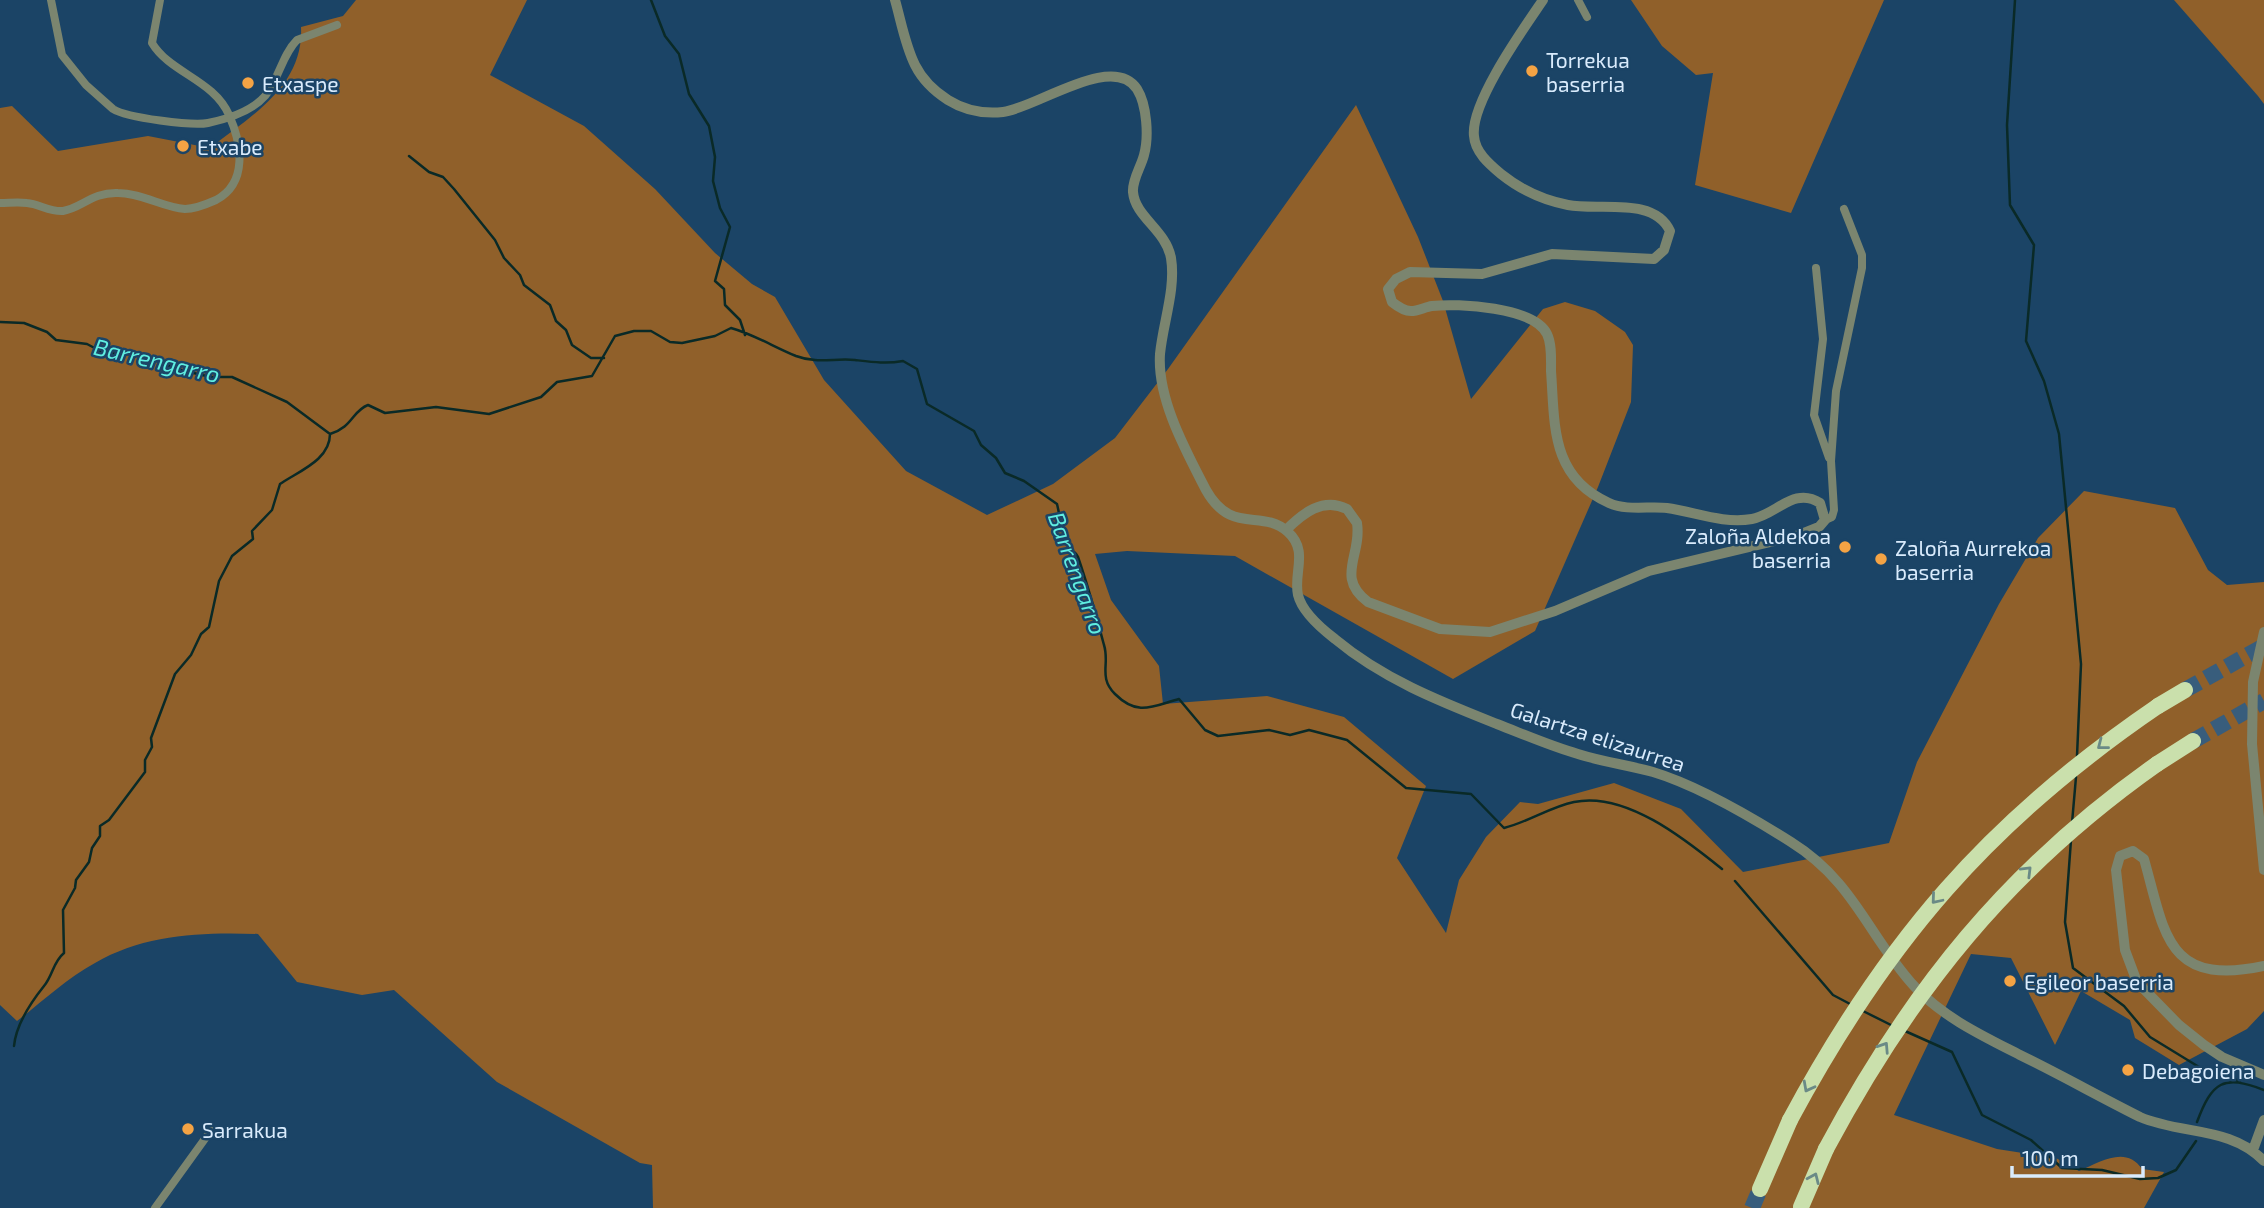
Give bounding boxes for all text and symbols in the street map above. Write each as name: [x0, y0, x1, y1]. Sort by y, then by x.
place label: Torrekua baserria: [1546, 47, 1630, 96]
marker: Torrekua baserria: [1524, 63, 1540, 79]
place label: Etxaspe: [262, 71, 339, 96]
marker: Etxaspe: [240, 75, 256, 91]
place label: Etxabe: [197, 134, 263, 159]
marker: Etxabe: [175, 138, 191, 154]
water label: Barrengarro: [91, 332, 223, 388]
water label: Barrengarro: [1043, 508, 1113, 638]
place label: Zaloña Aldekoa baserria: [1685, 523, 1831, 572]
place label: Zaloña Aurrekoa baserria: [1895, 535, 2051, 584]
marker: Zaloña Aldekoa baserria: [1837, 539, 1853, 555]
marker: Zaloña Aurrekoa baserria: [1873, 551, 1889, 567]
street label: Galartza elizaurrea: [1508, 696, 1688, 776]
one-way arrow: [2098, 737, 2110, 750]
one-way arrow: [2019, 867, 2032, 880]
one-way arrow: [1932, 891, 1944, 904]
place label: Egileor baserria: [2024, 969, 2174, 994]
marker: Egileor baserria: [2002, 973, 2018, 989]
one-way arrow: [1876, 1042, 1889, 1055]
place label: Debagoiena: [2142, 1058, 2255, 1083]
marker: Debagoiena: [2120, 1062, 2136, 1078]
one-way arrow: [1802, 1080, 1816, 1092]
place label: Sarrakua: [202, 1117, 288, 1142]
marker: Sarrakua: [180, 1121, 196, 1137]
scale bar: [2012, 1134, 2143, 1178]
text: 100 m: [2022, 1145, 2079, 1170]
one-way arrow: [1806, 1173, 1820, 1185]

